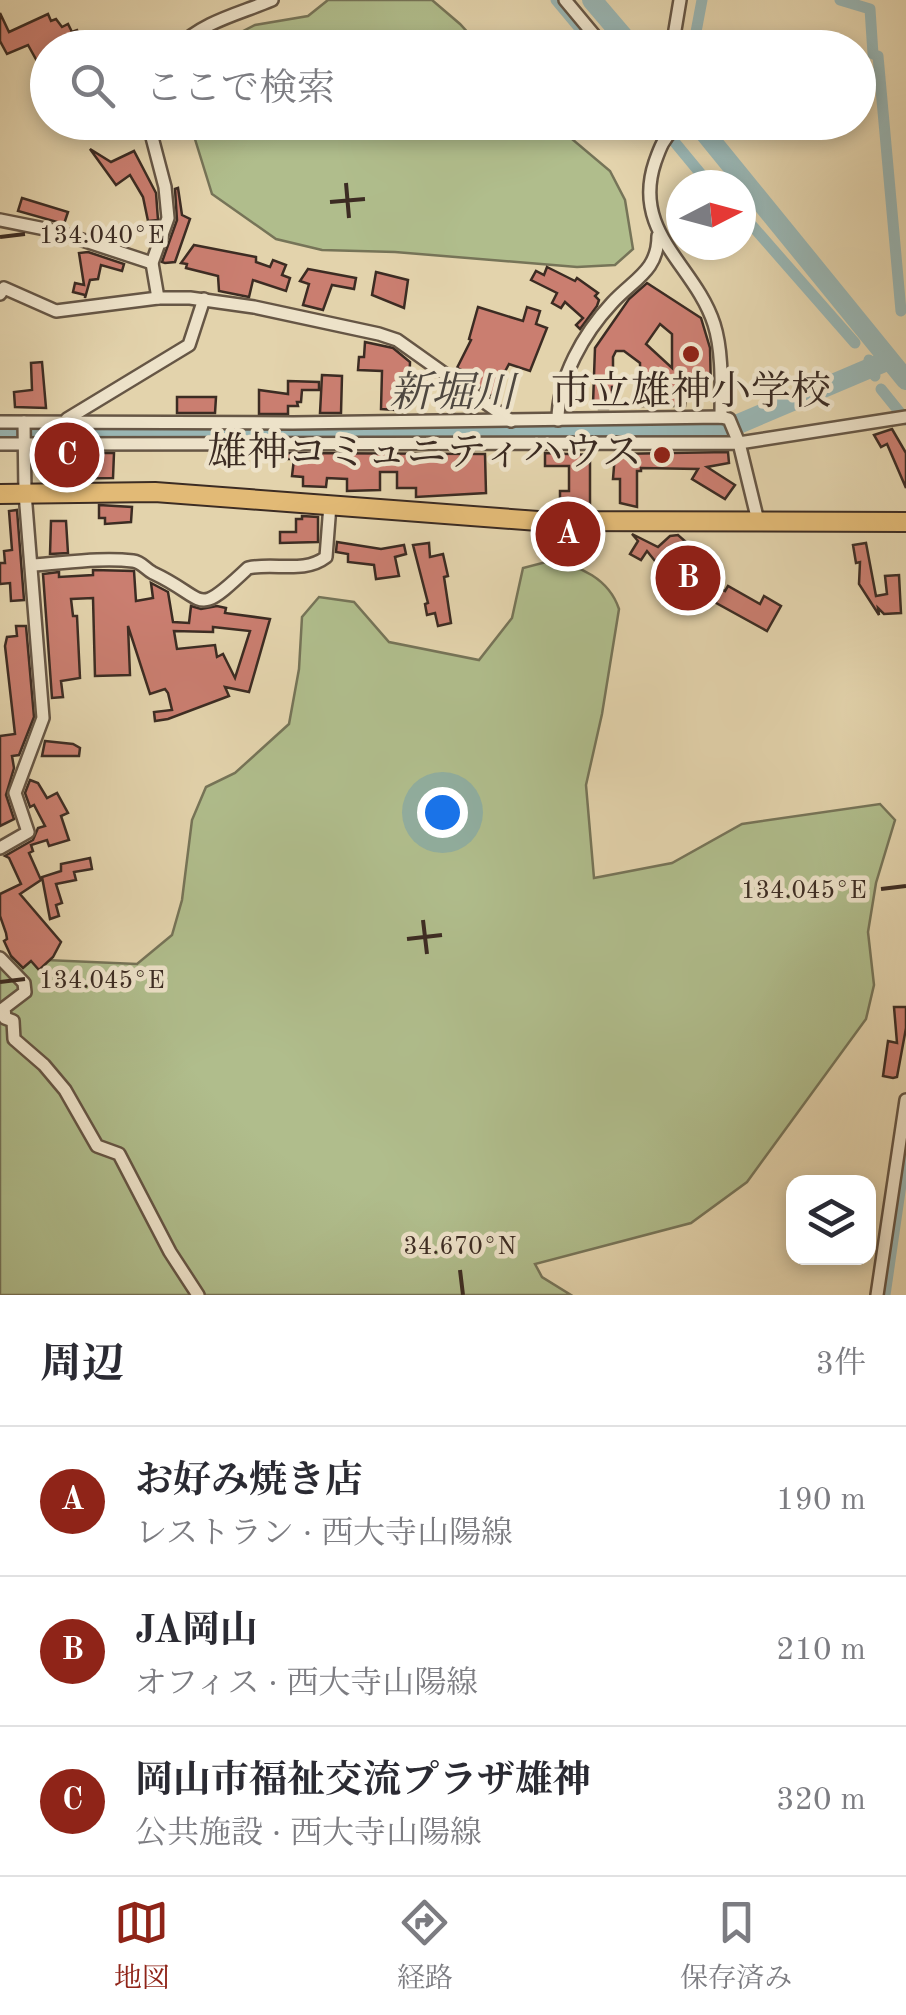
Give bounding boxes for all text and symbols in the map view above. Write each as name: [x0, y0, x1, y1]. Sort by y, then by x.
search box: [30, 30, 876, 140]
icon: search: [65, 58, 120, 113]
text: ここで検索: [145, 71, 335, 109]
north arrow: [666, 170, 756, 260]
text: 134.040°E: [39, 224, 165, 249]
marker: 市立雄神小学校: [680, 343, 702, 365]
water label: 新堀川: [389, 370, 519, 416]
place label: 市立雄神小学校: [551, 370, 831, 414]
pin: C: [34, 418, 100, 492]
place label: 雄神コミュニティハウス: [207, 431, 642, 475]
marker: 雄神コミュニティハウス: [651, 444, 673, 466]
pin: A: [536, 496, 600, 572]
pin: B: [656, 540, 720, 616]
your location: [417, 787, 468, 838]
text: 134.045°E: [741, 879, 867, 904]
text: 134.045°E: [39, 969, 165, 994]
map controls: [786, 1175, 876, 1265]
button: layers: [786, 1175, 876, 1265]
text: 34.670°N: [403, 1235, 517, 1260]
text: 周辺: [40, 1345, 124, 1387]
text: 3件: [815, 1349, 866, 1381]
text: お好み焼き店: [135, 1463, 363, 1501]
text: A: [60, 1485, 85, 1517]
text: 190 m: [776, 1485, 866, 1517]
text: レストラン · 西大寺山陽線: [135, 1519, 513, 1551]
text: JA岡山: [135, 1613, 258, 1651]
text: B: [61, 1635, 84, 1667]
text: 210 m: [776, 1635, 866, 1667]
text: オフィス · 西大寺山陽線: [135, 1669, 478, 1701]
text: 岡山市福祉交流プラザ雄神: [135, 1763, 591, 1801]
text: C: [62, 1785, 83, 1817]
text: 320 m: [776, 1785, 866, 1817]
text: 公共施設 · 西大寺山陽線: [135, 1819, 482, 1851]
tab: 地図: [114, 1895, 170, 1998]
tab: 経路: [397, 1895, 453, 1998]
tab: 保存済み: [680, 1895, 792, 1998]

